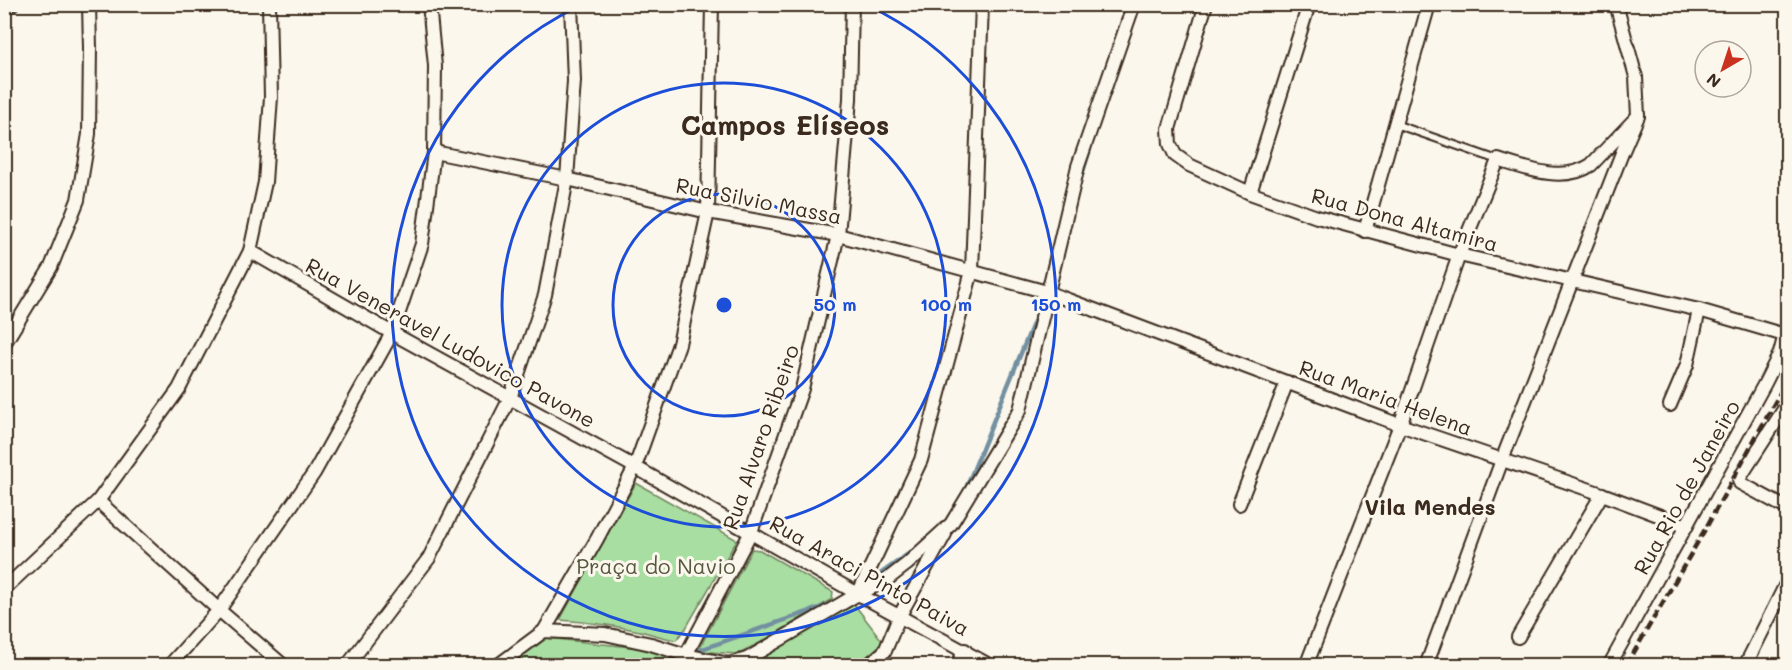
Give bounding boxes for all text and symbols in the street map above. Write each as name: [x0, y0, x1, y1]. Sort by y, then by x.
north arrow: [1693, 39, 1753, 99]
text: N: [1702, 69, 1725, 93]
district label: Campos Elíseos: [681, 107, 889, 142]
street label: Rua Silvio Massa: [674, 171, 844, 229]
street label: Rua Dona Altamira: [1309, 181, 1501, 257]
street label: Rua Veneravel Ludovico Pavone: [301, 251, 601, 433]
text: 50 m: [814, 292, 856, 316]
text: 100 m: [920, 292, 972, 316]
text: 150 m: [1031, 292, 1081, 316]
centre of rings: [714, 295, 734, 315]
street label: Rua Alvaro Ribeiro: [716, 341, 804, 533]
street label: Rua Maria Helena: [1296, 353, 1476, 441]
street label: Rua Rio de Janeiro: [1627, 395, 1745, 579]
district label: Vila Mendes: [1364, 492, 1496, 521]
street label: Rua Araci Pinto Paiva: [765, 509, 975, 641]
park label: Praça do Navio: [576, 552, 736, 579]

